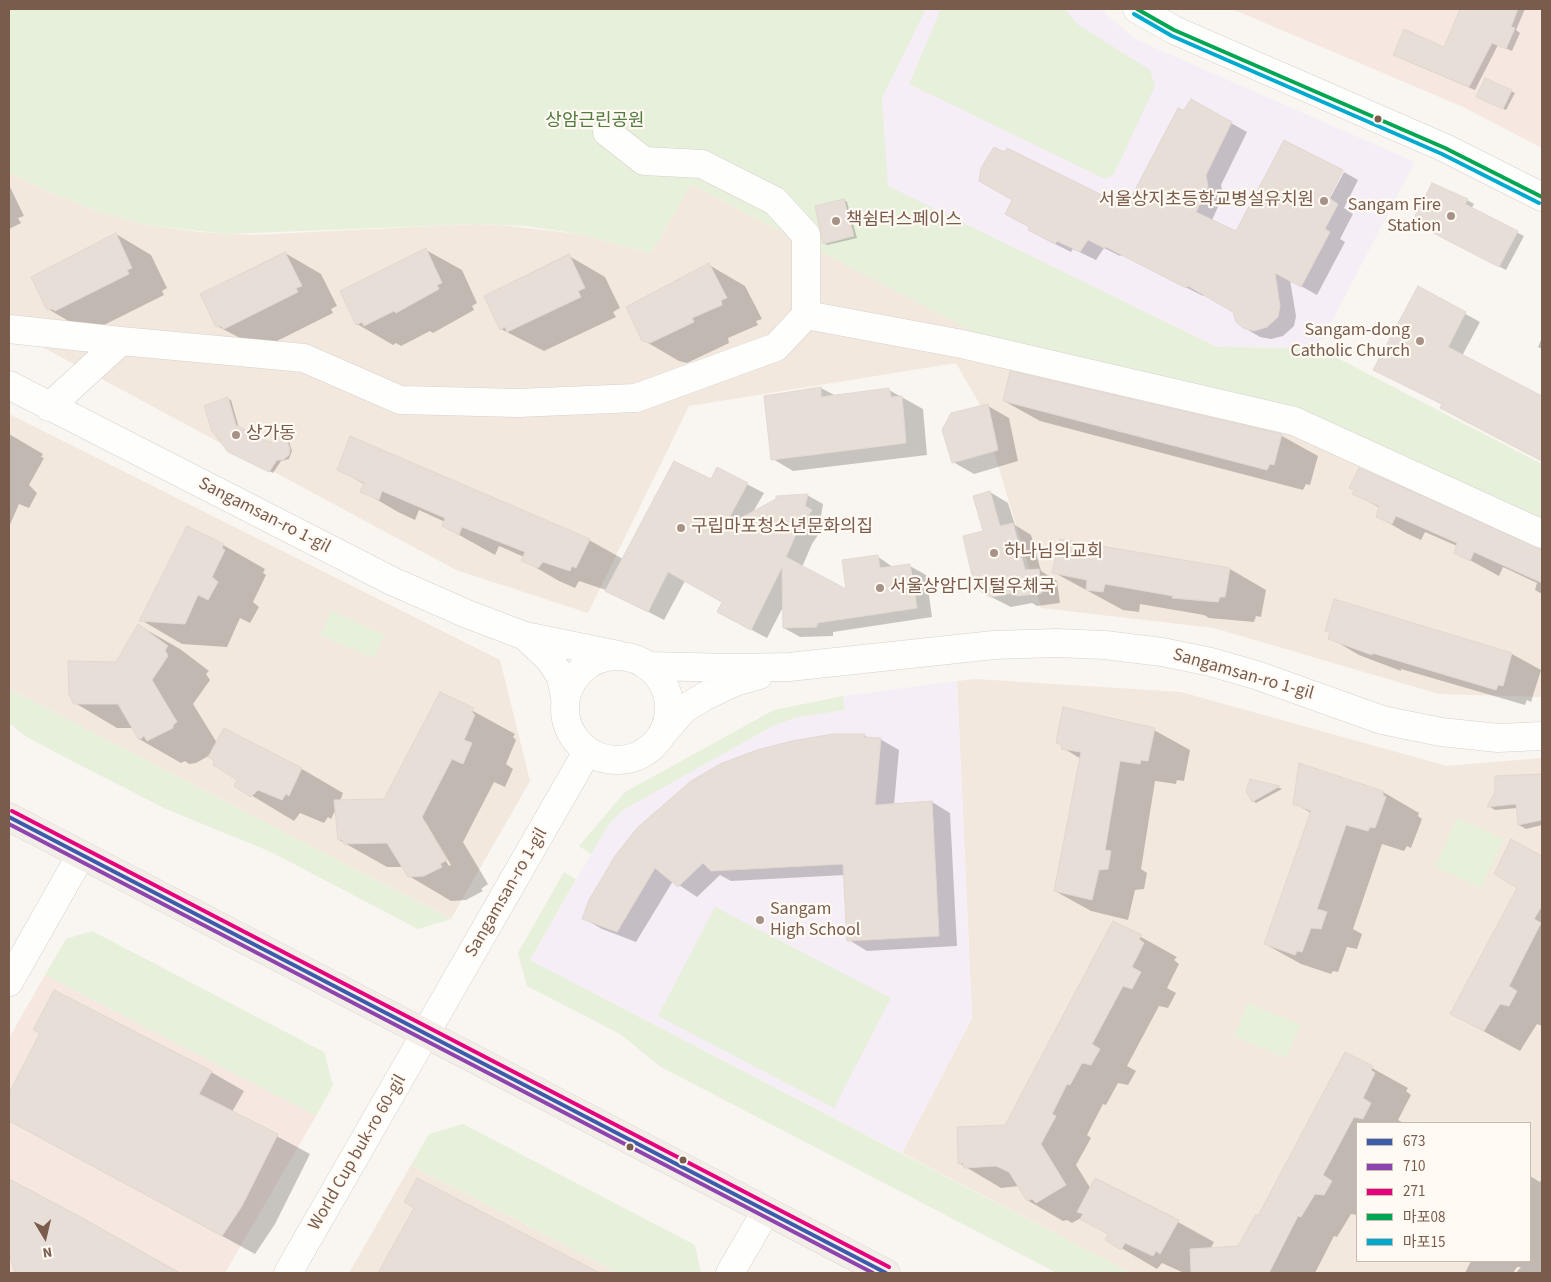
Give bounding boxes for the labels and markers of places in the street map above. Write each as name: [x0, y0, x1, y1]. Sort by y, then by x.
unlabelled marker: [1373, 114, 1383, 124]
place label: 서울상지초등학교병설유치원: [1099, 190, 1314, 212]
marker: 서울상지초등학교병설유치원: [1318, 195, 1330, 207]
place label: Sangam Fire Station: [1348, 195, 1441, 238]
place label: 책쉼터스페이스: [846, 210, 962, 232]
marker: Sangam Fire Station: [1445, 210, 1457, 222]
marker: 책쉼터스페이스: [830, 215, 842, 227]
place label: Sangam-dong Catholic Church: [1291, 320, 1410, 362]
marker: Sangam-dong Catholic Church: [1414, 335, 1426, 347]
place label: 상가동: [246, 424, 296, 446]
marker: 상가동: [230, 429, 242, 441]
place label: 구립마포청소년문화의집: [691, 517, 873, 539]
marker: 구립마포청소년문화의집: [675, 522, 687, 534]
place label: 하나님의교회: [1004, 542, 1103, 564]
marker: 하나님의교회: [988, 547, 1000, 559]
place label: 서울상암디지털우체국: [890, 577, 1056, 599]
marker: 서울상암디지털우체국: [874, 582, 886, 594]
place label: Sangam High School: [770, 899, 860, 942]
marker: Sangam High School: [754, 914, 766, 926]
unlabelled marker: [625, 1142, 635, 1152]
unlabelled marker: [678, 1155, 688, 1165]

